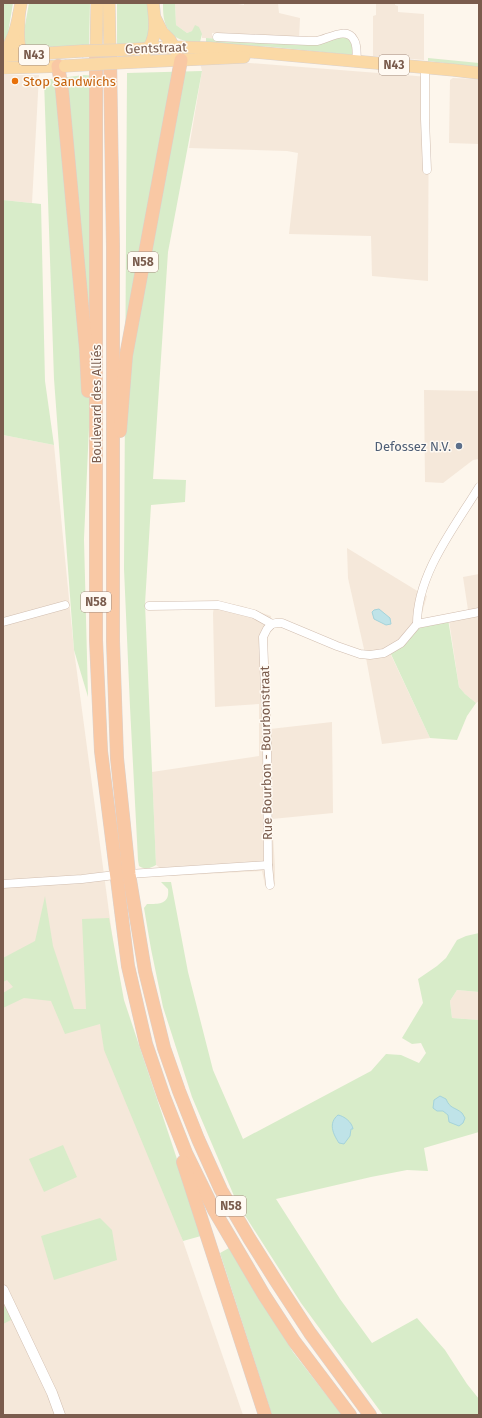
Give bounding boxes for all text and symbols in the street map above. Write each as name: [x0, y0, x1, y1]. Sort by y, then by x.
street label: Gentstraat: [125, 39, 187, 57]
road number: N43: [19, 45, 49, 65]
road number: N43: [379, 55, 409, 75]
place label: Stop Sandwichs: [23, 74, 116, 89]
marker: Stop Sandwichs: [10, 76, 20, 86]
road number: N58: [128, 252, 158, 272]
street label: Boulevard des Alliés: [89, 344, 104, 464]
place label: Defossez N.V.: [375, 439, 451, 454]
marker: Defossez N.V.: [454, 441, 464, 451]
road number: N58: [81, 592, 111, 612]
street label: Rue Bourbon - Bourbonstraat: [257, 665, 275, 840]
road number: N58: [216, 1196, 246, 1216]

